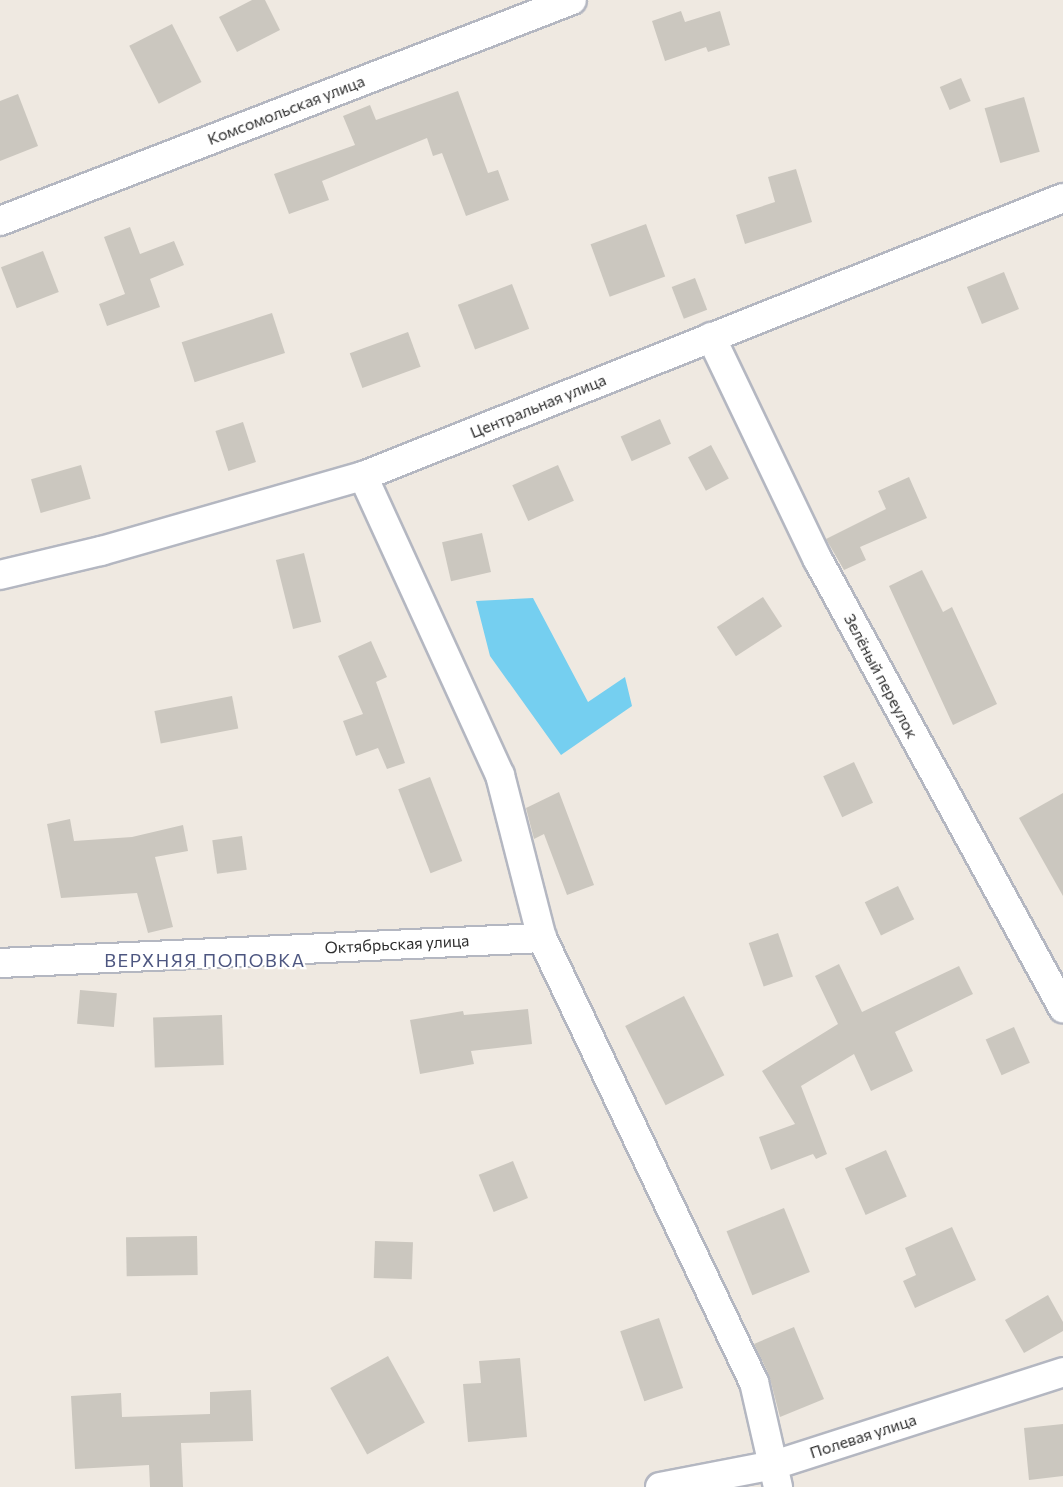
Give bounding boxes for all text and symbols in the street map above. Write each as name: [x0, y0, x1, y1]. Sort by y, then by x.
street label: Комсомольская улица: [205, 71, 367, 149]
street label: Центральная улица: [467, 370, 609, 442]
street label: Зелёный переулок: [840, 610, 922, 742]
street label: Октябрьская улица: [324, 931, 470, 957]
district label: ВЕРХНЯЯ ПОПОВКА: [104, 949, 306, 971]
street label: Полевая улица: [807, 1410, 919, 1462]

